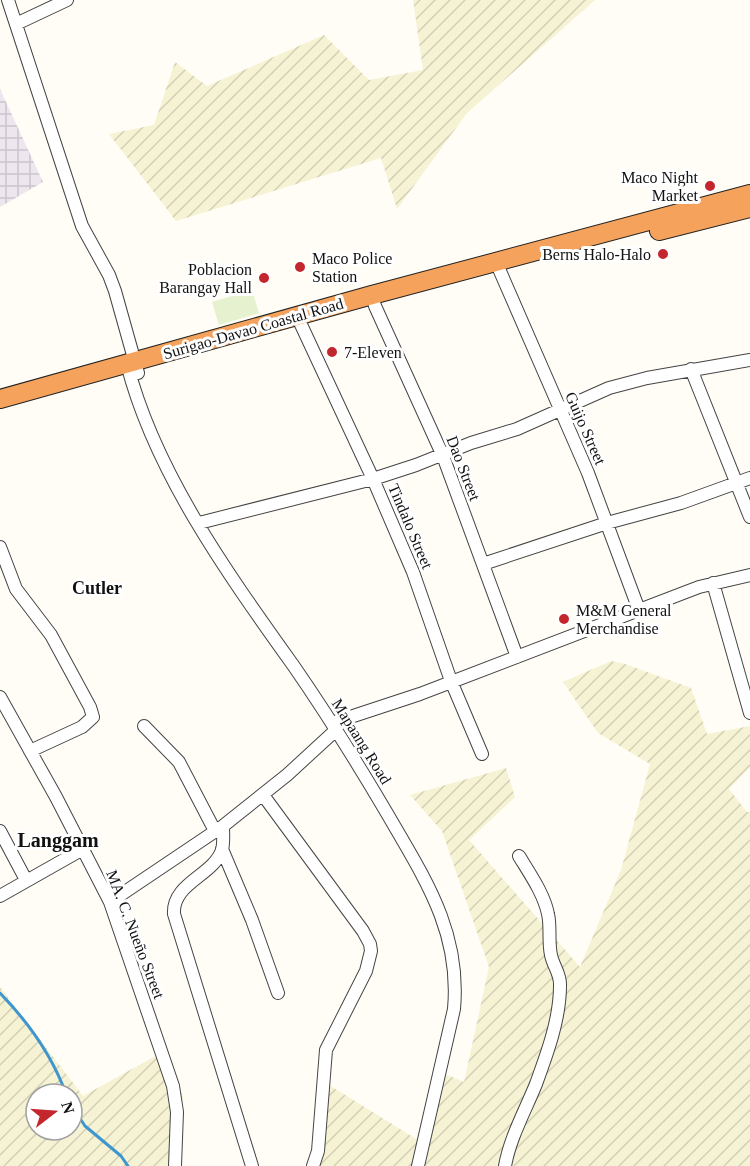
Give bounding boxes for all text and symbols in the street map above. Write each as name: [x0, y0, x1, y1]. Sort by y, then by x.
place label: Maco Night Market: [621, 169, 699, 204]
marker: Maco Night Market: [703, 179, 717, 193]
place label: Berns Halo-Halo: [542, 246, 651, 263]
marker: Berns Halo-Halo: [656, 247, 670, 261]
place label: Maco Police Station: [312, 250, 392, 285]
marker: Maco Police Station: [293, 260, 307, 274]
place label: Poblacion Barangay Hall: [159, 261, 253, 297]
marker: Poblacion Barangay Hall: [257, 271, 271, 285]
street label: Surigao-Davao Coastal Road: [161, 295, 345, 363]
place label: 7-Eleven: [344, 344, 402, 361]
marker: 7-Eleven: [325, 345, 339, 359]
street label: Guijo Street: [561, 389, 609, 468]
street label: Dao Street: [443, 433, 484, 503]
street label: Tindalo Street: [385, 481, 436, 572]
district label: Cutler: [72, 578, 122, 598]
place label: M&M General Merchandise: [576, 602, 672, 637]
marker: M&M General Merchandise: [557, 612, 571, 626]
street label: Mapaang Road: [328, 695, 395, 788]
district label: Langgam: [17, 829, 99, 852]
street label: MA. C. Nueño Street: [103, 867, 168, 1001]
north arrow: [24, 1082, 84, 1142]
text: N: [58, 1100, 78, 1116]

